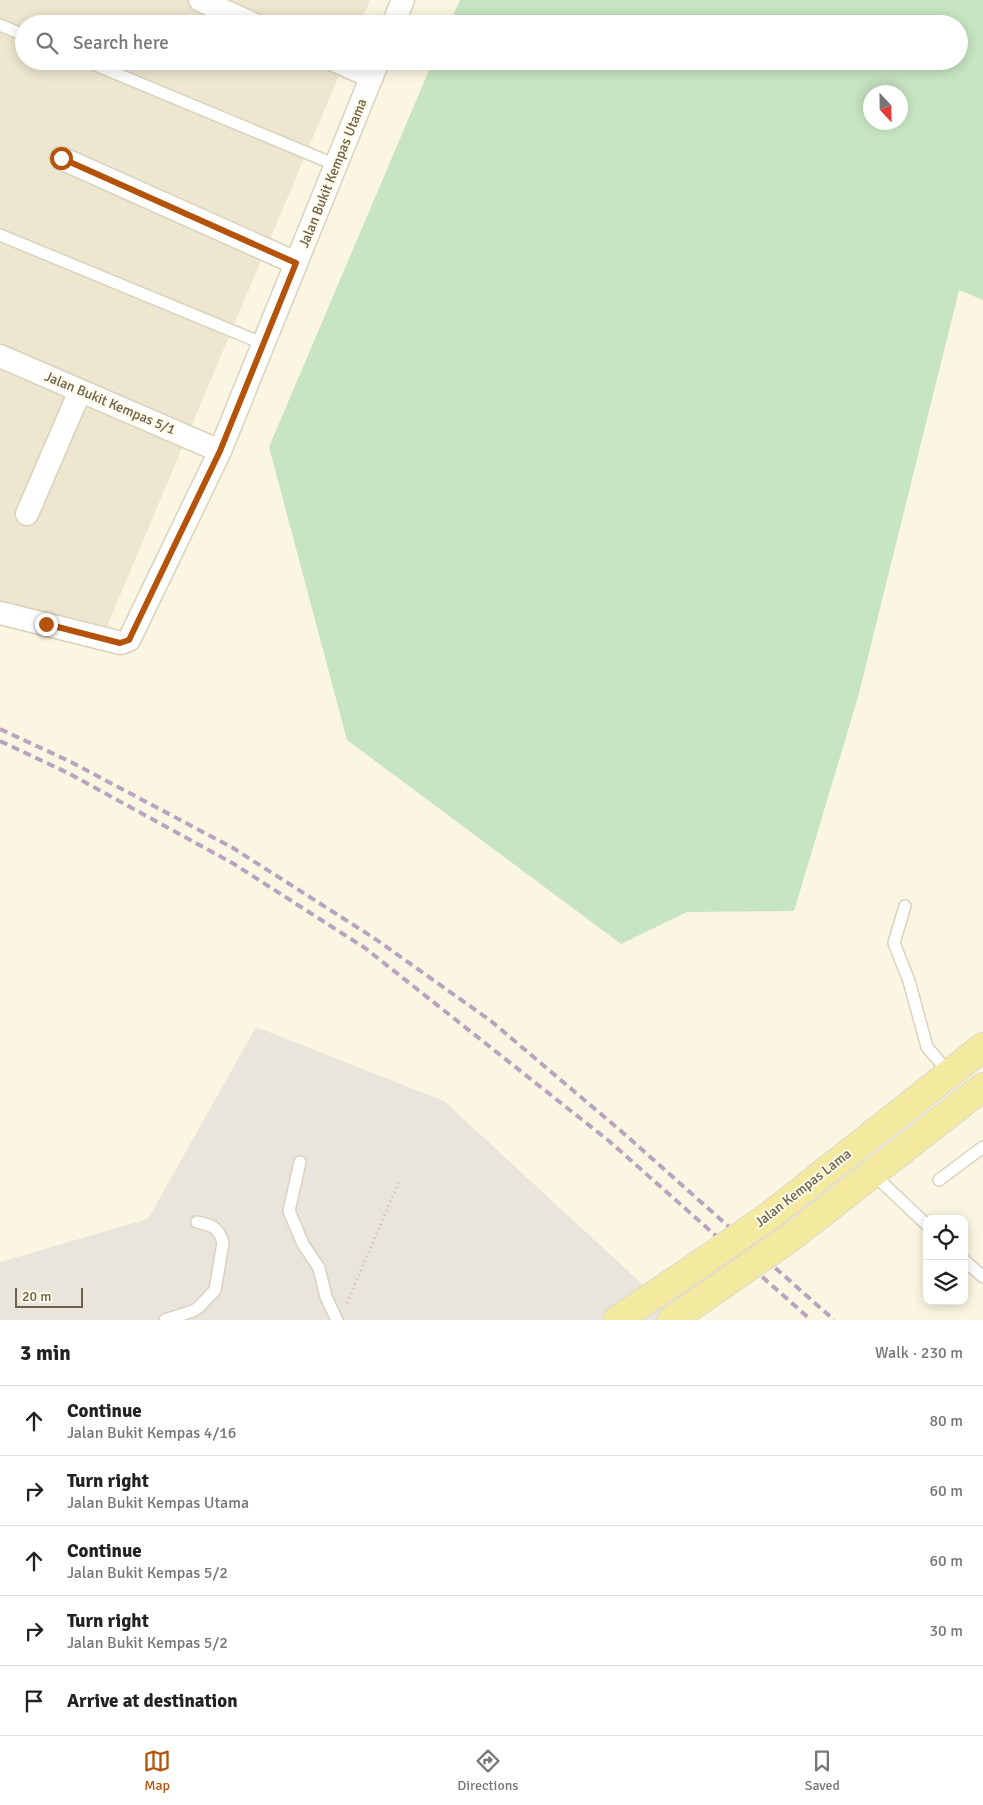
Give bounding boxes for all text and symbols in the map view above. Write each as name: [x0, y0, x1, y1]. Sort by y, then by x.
search box: [15, 15, 968, 70]
icon: search: [33, 29, 61, 57]
text: Search here: [73, 31, 169, 55]
north arrow: [863, 85, 908, 130]
street label: Jalan Bukit Kempas Utama: [295, 96, 371, 250]
route start: [50, 147, 73, 170]
street label: Jalan Bukit Kempas 5/1: [42, 368, 178, 438]
route end: [35, 613, 58, 636]
street label: Jalan Kempas Lama: [751, 1145, 855, 1231]
map controls: [923, 1215, 968, 1305]
button: locate: [923, 1215, 968, 1260]
button: layers: [923, 1260, 968, 1305]
scale bar: [15, 1285, 82, 1308]
text: 20 m: [22, 1288, 51, 1305]
text: 3 min: [20, 1340, 71, 1366]
text: Walk · 230 m: [875, 1343, 963, 1363]
text: Continue: [67, 1399, 142, 1423]
icon: ahead: [20, 1407, 48, 1435]
text: 80 m: [929, 1411, 963, 1431]
text: Jalan Bukit Kempas 4/16: [67, 1423, 237, 1443]
text: Turn right: [67, 1469, 149, 1493]
icon: right: [20, 1477, 48, 1505]
text: 60 m: [929, 1481, 963, 1501]
text: Jalan Bukit Kempas Utama: [67, 1493, 249, 1513]
text: Continue: [67, 1539, 142, 1563]
icon: ahead: [20, 1547, 48, 1575]
text: 60 m: [929, 1551, 963, 1571]
text: Jalan Bukit Kempas 5/2: [67, 1563, 228, 1583]
text: Turn right: [67, 1609, 149, 1633]
icon: right: [20, 1617, 48, 1645]
text: 30 m: [929, 1621, 963, 1641]
text: Jalan Bukit Kempas 5/2: [67, 1633, 228, 1653]
icon: arrive: [20, 1687, 48, 1715]
text: Arrive at destination: [67, 1689, 238, 1713]
tab: Map: [143, 1747, 171, 1794]
tab: Directions: [457, 1747, 518, 1794]
tab: Saved: [805, 1747, 840, 1794]

